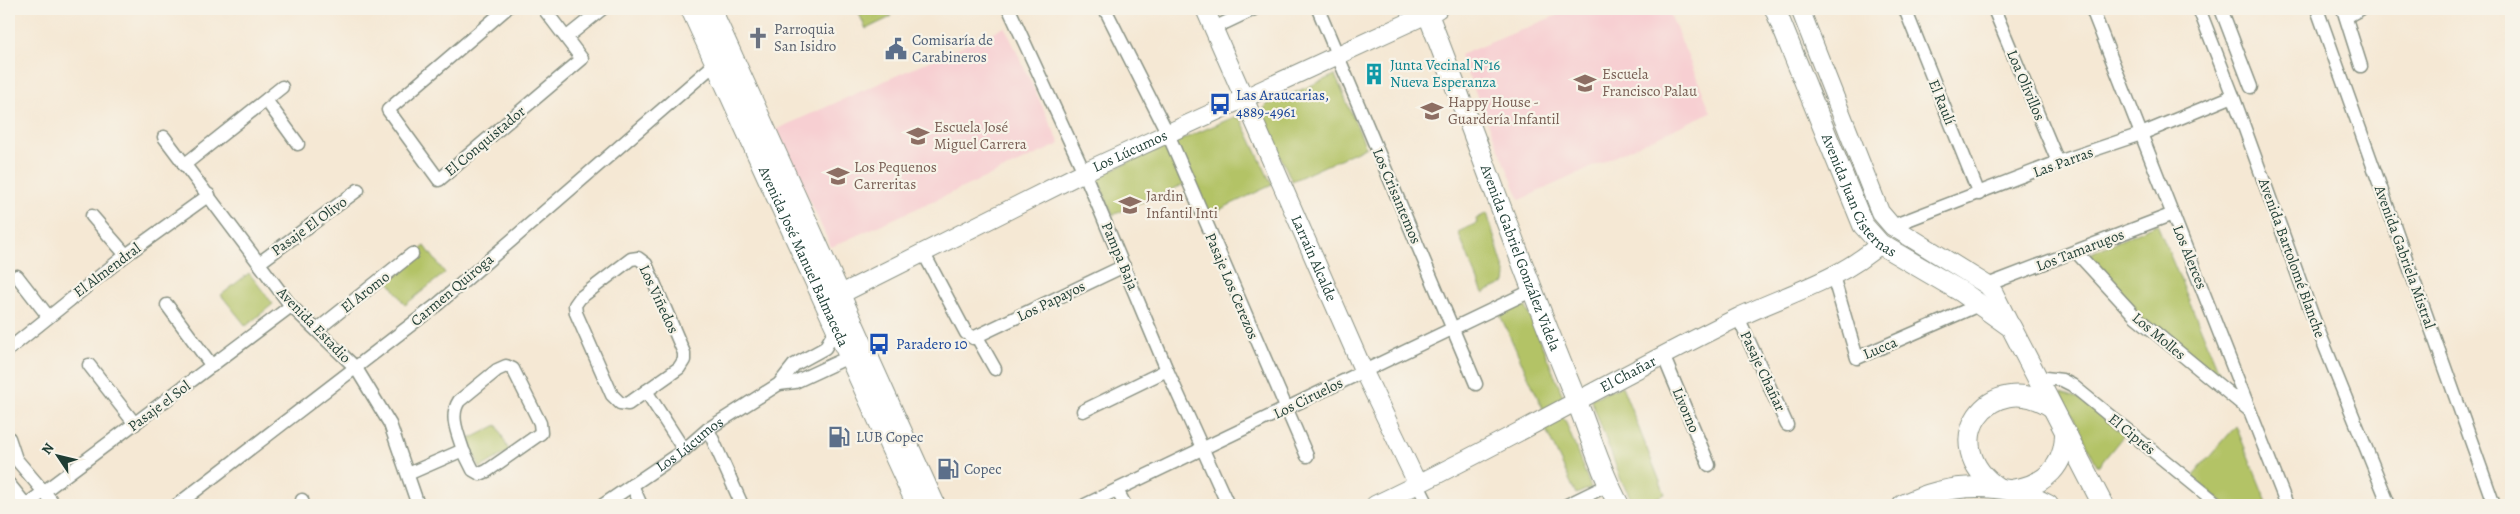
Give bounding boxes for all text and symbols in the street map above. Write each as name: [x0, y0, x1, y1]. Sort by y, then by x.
place label: Parroquia San Isidro: [774, 19, 836, 56]
church icon: Parroquia San Isidro: [745, 25, 771, 51]
place label: Comisaría de Carabineros: [912, 30, 993, 67]
public building icon: Comisaría de Carabineros: [883, 36, 909, 62]
street label: Loa Olivillos: [2002, 47, 2050, 123]
place label: Junta Vecinal N°16 Nueva Esperanza: [1390, 55, 1500, 92]
building icon: Junta Vecinal N°16 Nueva Esperanza: [1361, 61, 1387, 87]
place label: Escuela Francisco Palau: [1602, 64, 1698, 101]
school or university icon: Escuela Francisco Palau: [1572, 70, 1598, 96]
street label: El Raulí: [1924, 76, 1960, 128]
place label: Las Araucarias, 4889-4961: [1236, 85, 1329, 122]
bus stop icon: Las Araucarias, 4889-4961: [1207, 91, 1233, 117]
place label: Happy House - Guardería Infantil: [1448, 92, 1560, 129]
school or university icon: Happy House - Guardería Infantil: [1419, 98, 1445, 124]
street label: El Conquistador: [440, 101, 530, 181]
place label: Escuela José Miguel Carrera: [934, 117, 1027, 154]
school or university icon: Escuela José Miguel Carrera: [905, 123, 931, 149]
street label: Los Lúcumos: [1089, 125, 1170, 177]
street label: Avenida Juan Cisternas: [1816, 130, 1900, 262]
street label: Las Parras: [2030, 142, 2096, 182]
street label: Los Crisantemos: [1368, 145, 1426, 247]
place label: Los Pequenos Carreritas: [854, 157, 937, 194]
street label: Avenida Gabriel González Videla: [1475, 161, 1565, 354]
street label: Avenida José Manuel Balmaceda: [754, 162, 854, 350]
school or university icon: Los Pequenos Carreritas: [825, 163, 851, 189]
street label: Avenida Bartolomé Blanche: [2253, 175, 2330, 341]
street label: Avenida Gabriela Mistral: [2369, 182, 2440, 332]
place label: Jardin Infantil Inti: [1146, 186, 1218, 223]
street label: Pasaje El Olivo: [267, 192, 351, 260]
school or university icon: Jardin Infantil Inti: [1117, 192, 1143, 218]
street label: Larraín Alcalde: [1286, 212, 1342, 305]
street label: Pampa Baja: [1097, 219, 1143, 293]
street label: Los Alerces: [2168, 222, 2212, 292]
street label: Los Tamarugos: [2033, 224, 2127, 276]
street label: Pasaje Los Cerezos: [1201, 230, 1263, 342]
street label: El Almendral: [69, 238, 145, 302]
street label: Carmen Quiroga: [406, 249, 498, 331]
street label: Los Viñedos: [634, 261, 684, 337]
street label: El Aromo: [336, 267, 394, 317]
street label: Los Papayos: [1014, 276, 1088, 326]
street label: Avenida Estadio: [272, 282, 355, 367]
street label: Los Molles: [2128, 308, 2190, 364]
street label: Pasaje Chañar: [1736, 327, 1791, 415]
bus stop icon: Paradero 10: [866, 331, 892, 357]
street label: Lucca: [1860, 332, 1900, 364]
place label: Paradero 10: [896, 334, 967, 354]
street label: El Chañar: [1596, 351, 1660, 397]
street label: Los Ciruelos: [1270, 373, 1346, 423]
street label: Pasaje el Sol: [124, 376, 195, 436]
street label: Livorno: [1668, 384, 1704, 436]
street label: El Ciprés: [2104, 409, 2160, 459]
street label: Los Lúcumos: [652, 412, 727, 476]
fuel station icon: LUB Copec: [826, 424, 852, 450]
place label: LUB Copec: [856, 427, 923, 447]
north arrow: [32, 432, 82, 482]
text: N: [37, 439, 58, 458]
fuel station icon: Copec: [935, 456, 961, 482]
place label: Copec: [964, 459, 1002, 479]

